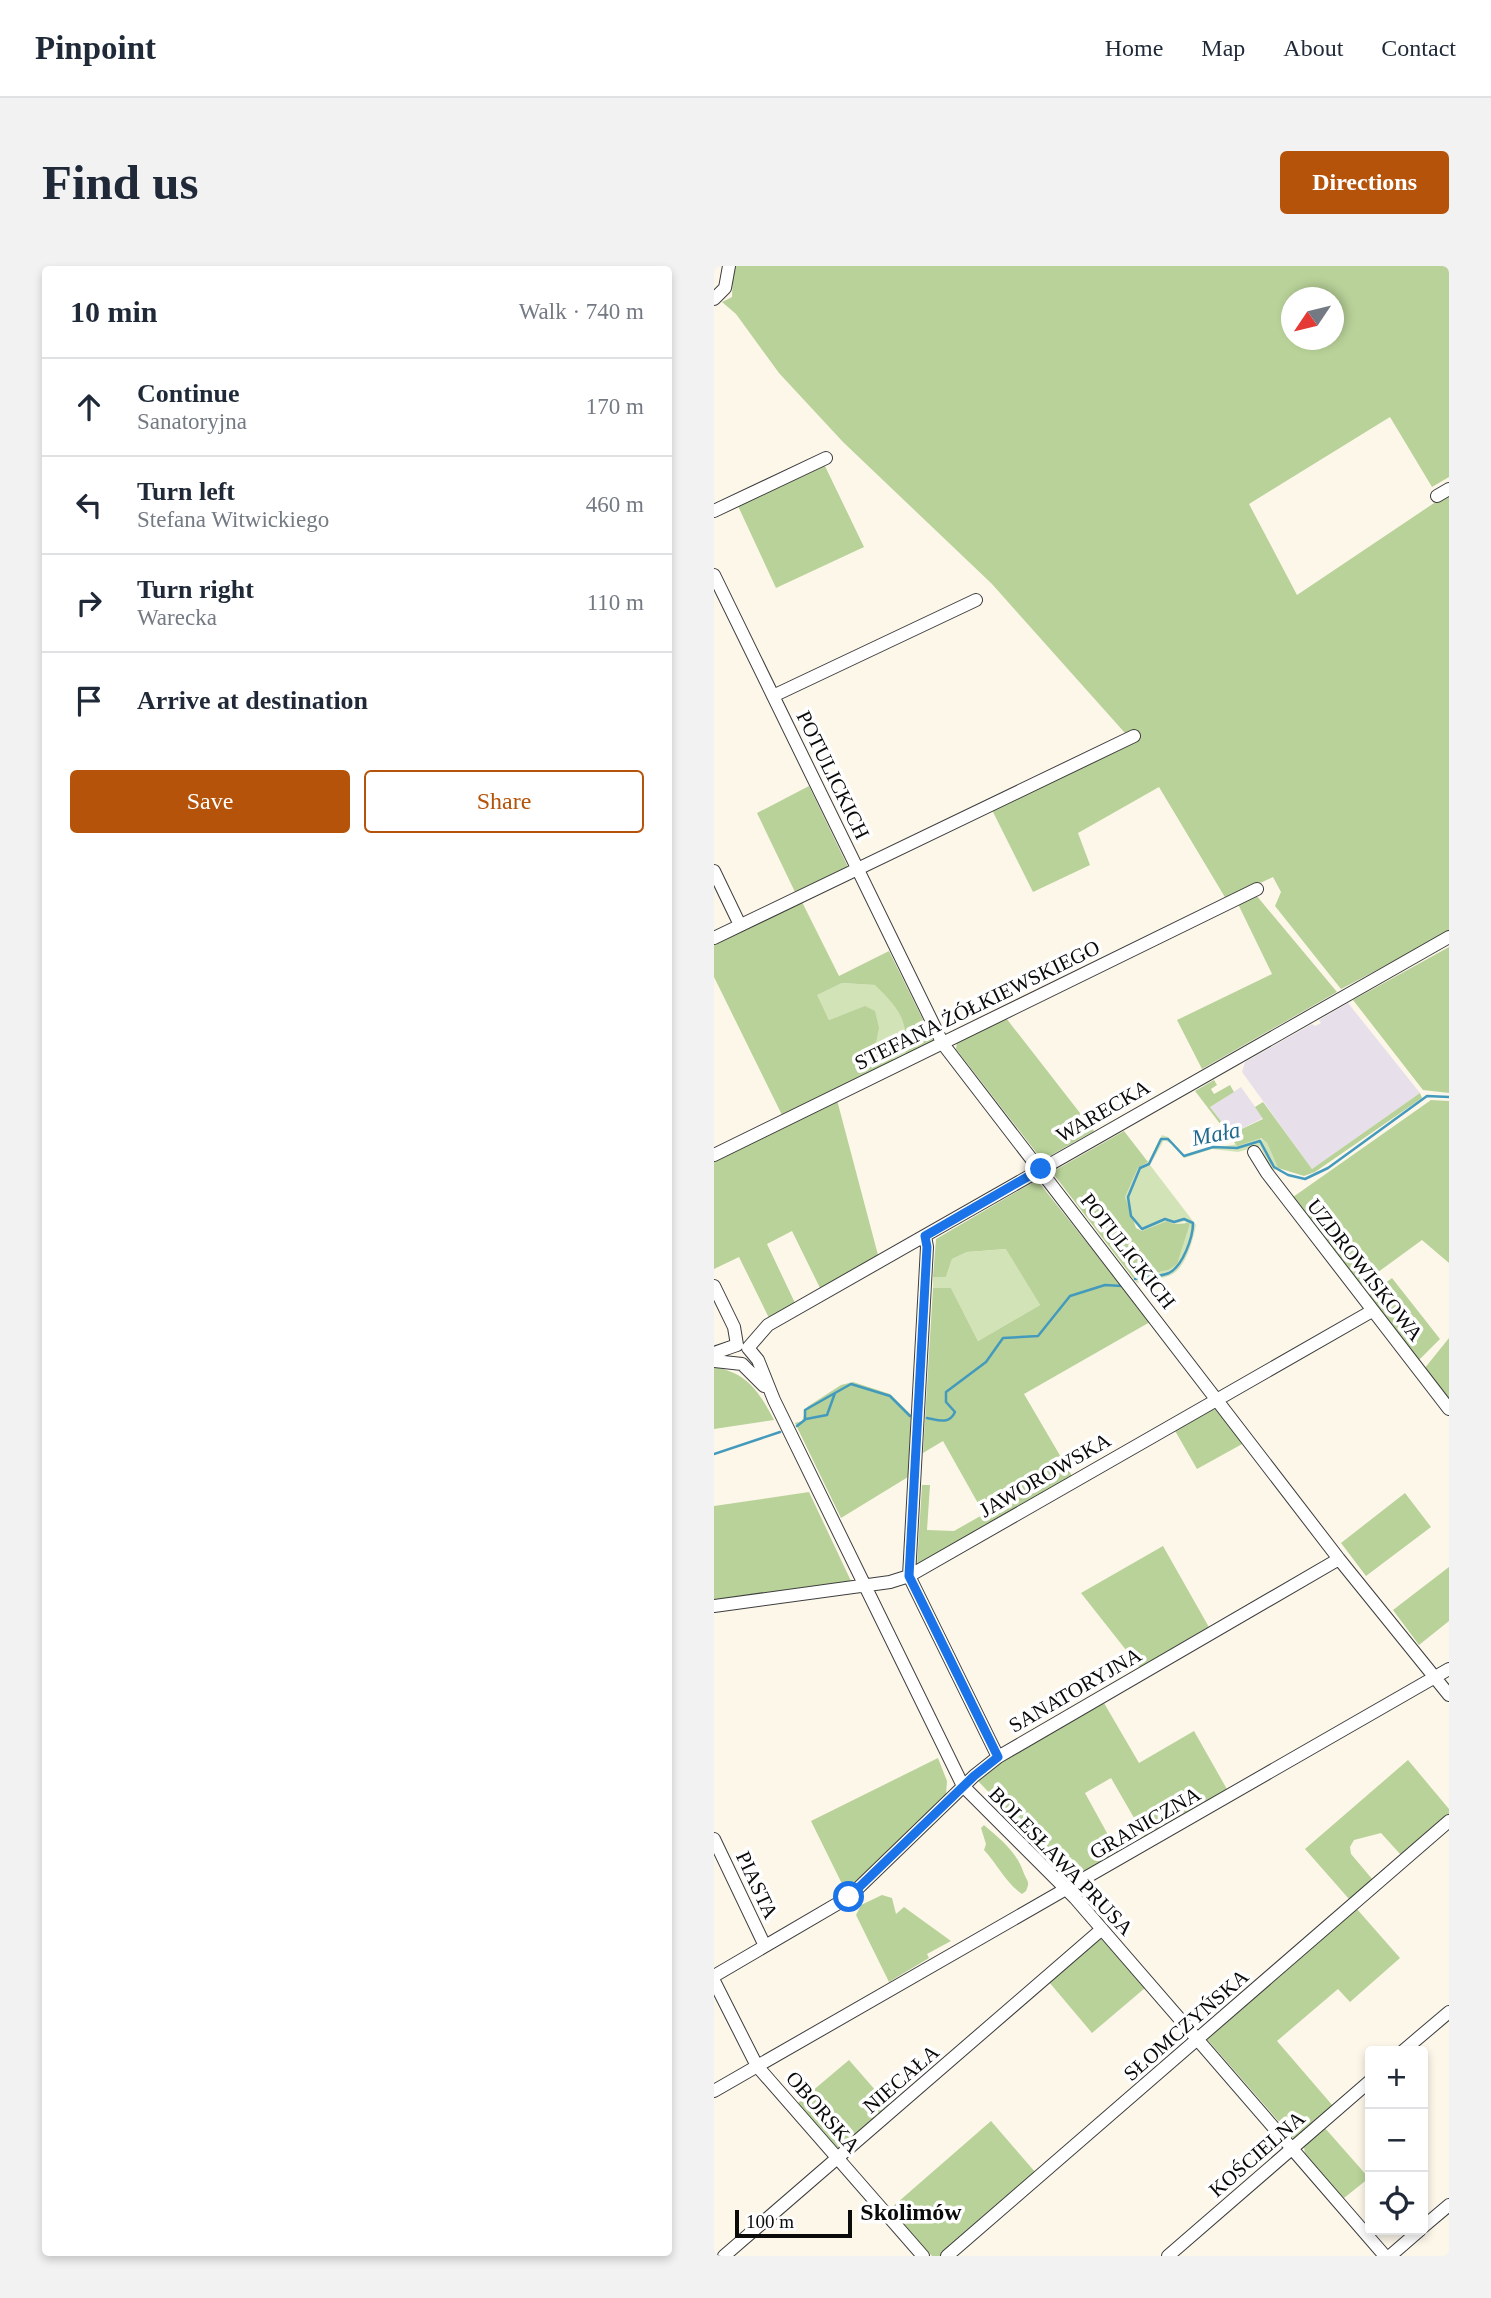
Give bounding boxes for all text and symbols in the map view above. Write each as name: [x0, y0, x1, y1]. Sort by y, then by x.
text: Pinpoint: [35, 30, 156, 66]
text: Home: [1105, 35, 1163, 61]
text: Map: [1201, 35, 1245, 61]
text: About: [1283, 35, 1343, 61]
text: Contact: [1381, 35, 1456, 61]
button: Directions: [1280, 151, 1449, 214]
text: Find us: [42, 155, 199, 210]
north arrow: [1281, 287, 1344, 350]
text: 10 min: [70, 295, 158, 328]
text: Walk · 740 m: [519, 299, 644, 324]
text: Continue: [137, 379, 240, 408]
icon: ahead: [70, 388, 108, 426]
text: 170 m: [586, 394, 644, 419]
text: Sanatoryjna: [137, 409, 247, 434]
text: Turn left: [137, 477, 235, 506]
icon: left: [70, 486, 108, 524]
text: 460 m: [586, 492, 644, 517]
text: Stefana Witwickiego: [137, 507, 329, 532]
text: Turn right: [137, 575, 254, 604]
icon: right: [70, 584, 108, 622]
text: 110 m: [587, 590, 644, 615]
text: Warecka: [137, 605, 217, 630]
icon: arrive: [70, 682, 108, 720]
text: Arrive at destination: [137, 686, 368, 715]
street label: POTULICKICH: [792, 707, 874, 843]
button: Save: [70, 770, 350, 833]
button: Share: [364, 770, 644, 833]
street label: STEFANA ŻÓŁKIEWSKIEGO: [851, 935, 1103, 1075]
street label: WARECKA: [1052, 1074, 1155, 1147]
water label: Mała: [1189, 1117, 1242, 1151]
route end: [1025, 1153, 1056, 1184]
street label: POTULICKICH: [1075, 1188, 1181, 1314]
street label: UZDROWISKOWA: [1302, 1194, 1428, 1347]
street label: JAWOROWSKA: [975, 1427, 1116, 1522]
street label: SANATORYJNA: [1004, 1642, 1146, 1738]
street label: GRANICZNA: [1085, 1781, 1205, 1864]
street label: BOLESŁAWA PRUSA: [984, 1782, 1139, 1941]
street label: PIASTA: [731, 1847, 783, 1923]
route start: [833, 1881, 864, 1912]
street label: SŁOMCZYŃSKA: [1119, 1964, 1254, 2086]
street label: NIECAŁA: [858, 2039, 944, 2118]
map controls: [1365, 2046, 1428, 2235]
button: +: [1365, 2046, 1428, 2109]
street label: OBORSKA: [781, 2066, 866, 2158]
street label: KOŚCIELNA: [1204, 2105, 1310, 2202]
button: −: [1365, 2109, 1428, 2172]
button: locate: [1365, 2172, 1428, 2235]
district label: Skolimów: [860, 2199, 962, 2225]
scale bar: [735, 2207, 852, 2239]
text: 100 m: [746, 2211, 794, 2232]

